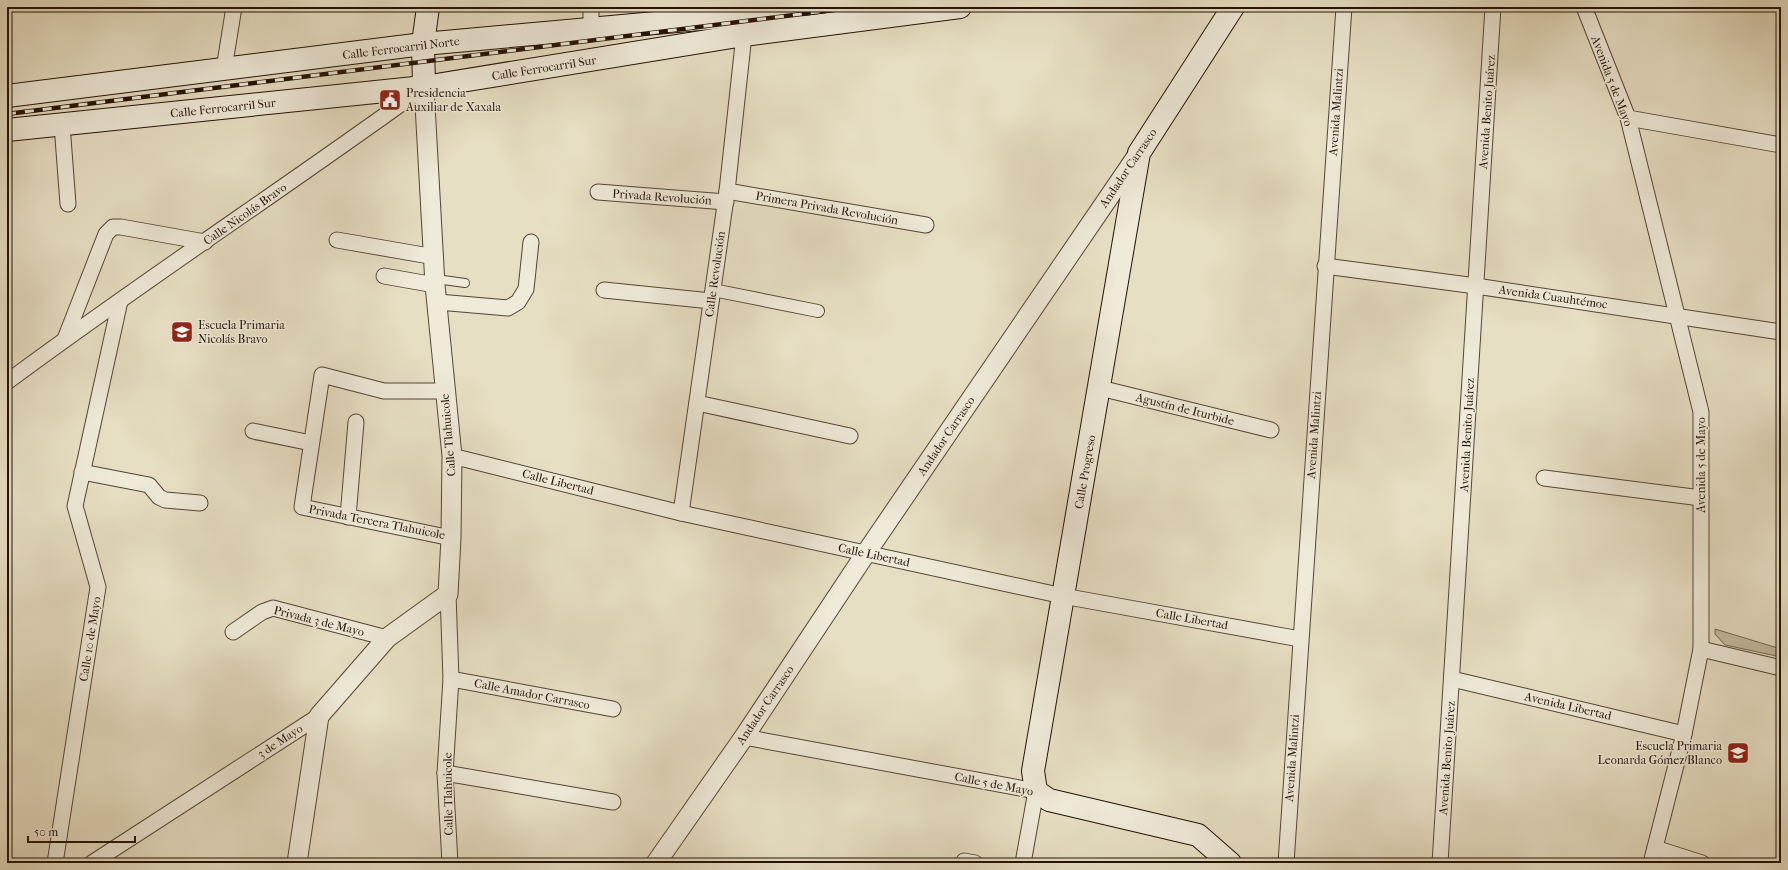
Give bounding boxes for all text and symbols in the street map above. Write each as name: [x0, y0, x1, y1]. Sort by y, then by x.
street label: Avenida 5 de Mayo: [1588, 33, 1636, 128]
street label: Calle Ferrocarril Norte: [342, 34, 460, 62]
street label: Calle Ferrocarril Sur: [491, 53, 598, 83]
street label: Avenida Benito Juárez: [1476, 54, 1498, 171]
street label: Avenida Malintzi: [1326, 67, 1346, 157]
place label: Presidencia Auxiliar de Xaxala: [405, 86, 501, 114]
public building icon: Presidencia Auxiliar de Xaxala: [377, 87, 403, 113]
street label: Calle Ferrocarril Sur: [170, 95, 277, 120]
street label: Andador Carrasco: [1096, 126, 1160, 211]
street label: Calle Nicolás Bravo: [201, 180, 289, 248]
street label: Privada Revolución: [612, 187, 712, 207]
street label: Primera Privada Revolución: [755, 189, 899, 227]
street label: Calle Revolución: [702, 230, 728, 318]
street label: Avenida Cuauhtémoc: [1497, 282, 1608, 312]
place label: Escuela Primaria Nicolás Bravo: [198, 318, 285, 346]
school or university icon: Escuela Primaria Nicolás Bravo: [169, 319, 195, 345]
street label: Avenida Benito Juárez: [1457, 377, 1477, 493]
street label: Agustín de Iturbide: [1133, 390, 1236, 428]
street label: Avenida Malintzi: [1304, 390, 1324, 480]
street label: Calle Tlahuicole: [437, 393, 459, 477]
street label: Andador Carrasco: [914, 394, 978, 479]
street label: Avenida 5 de Mayo: [1694, 417, 1708, 514]
street label: Calle Progreso: [1072, 434, 1098, 510]
street label: Calle Libertad: [521, 466, 596, 498]
street label: Privada Tercera Tlahuicole: [308, 502, 447, 542]
street label: Calle Libertad: [837, 541, 912, 570]
street label: Calle 10 de Mayo: [76, 596, 104, 682]
street label: Privada 3 de Mayo: [272, 603, 366, 639]
street label: Calle Libertad: [1155, 606, 1230, 632]
street label: Andador Carrasco: [733, 663, 797, 748]
street label: Calle Amador Carrasco: [473, 676, 591, 712]
street label: Avenida Libertad: [1522, 689, 1613, 723]
street label: Avenida Benito Juárez: [1436, 700, 1458, 817]
street label: Avenida Malintzi: [1282, 713, 1302, 803]
street label: 3 de Mayo: [255, 721, 305, 761]
place label: Escuela Primaria Leonarda Gómez Blanco: [1597, 739, 1722, 767]
school or university icon: Escuela Primaria Leonarda Gómez Blanco: [1725, 740, 1751, 766]
street label: Calle Tlahuicole: [440, 752, 456, 836]
street label: Calle 5 de Mayo: [953, 769, 1035, 799]
scale bar: [28, 818, 135, 844]
text: 50 m: [34, 825, 58, 839]

